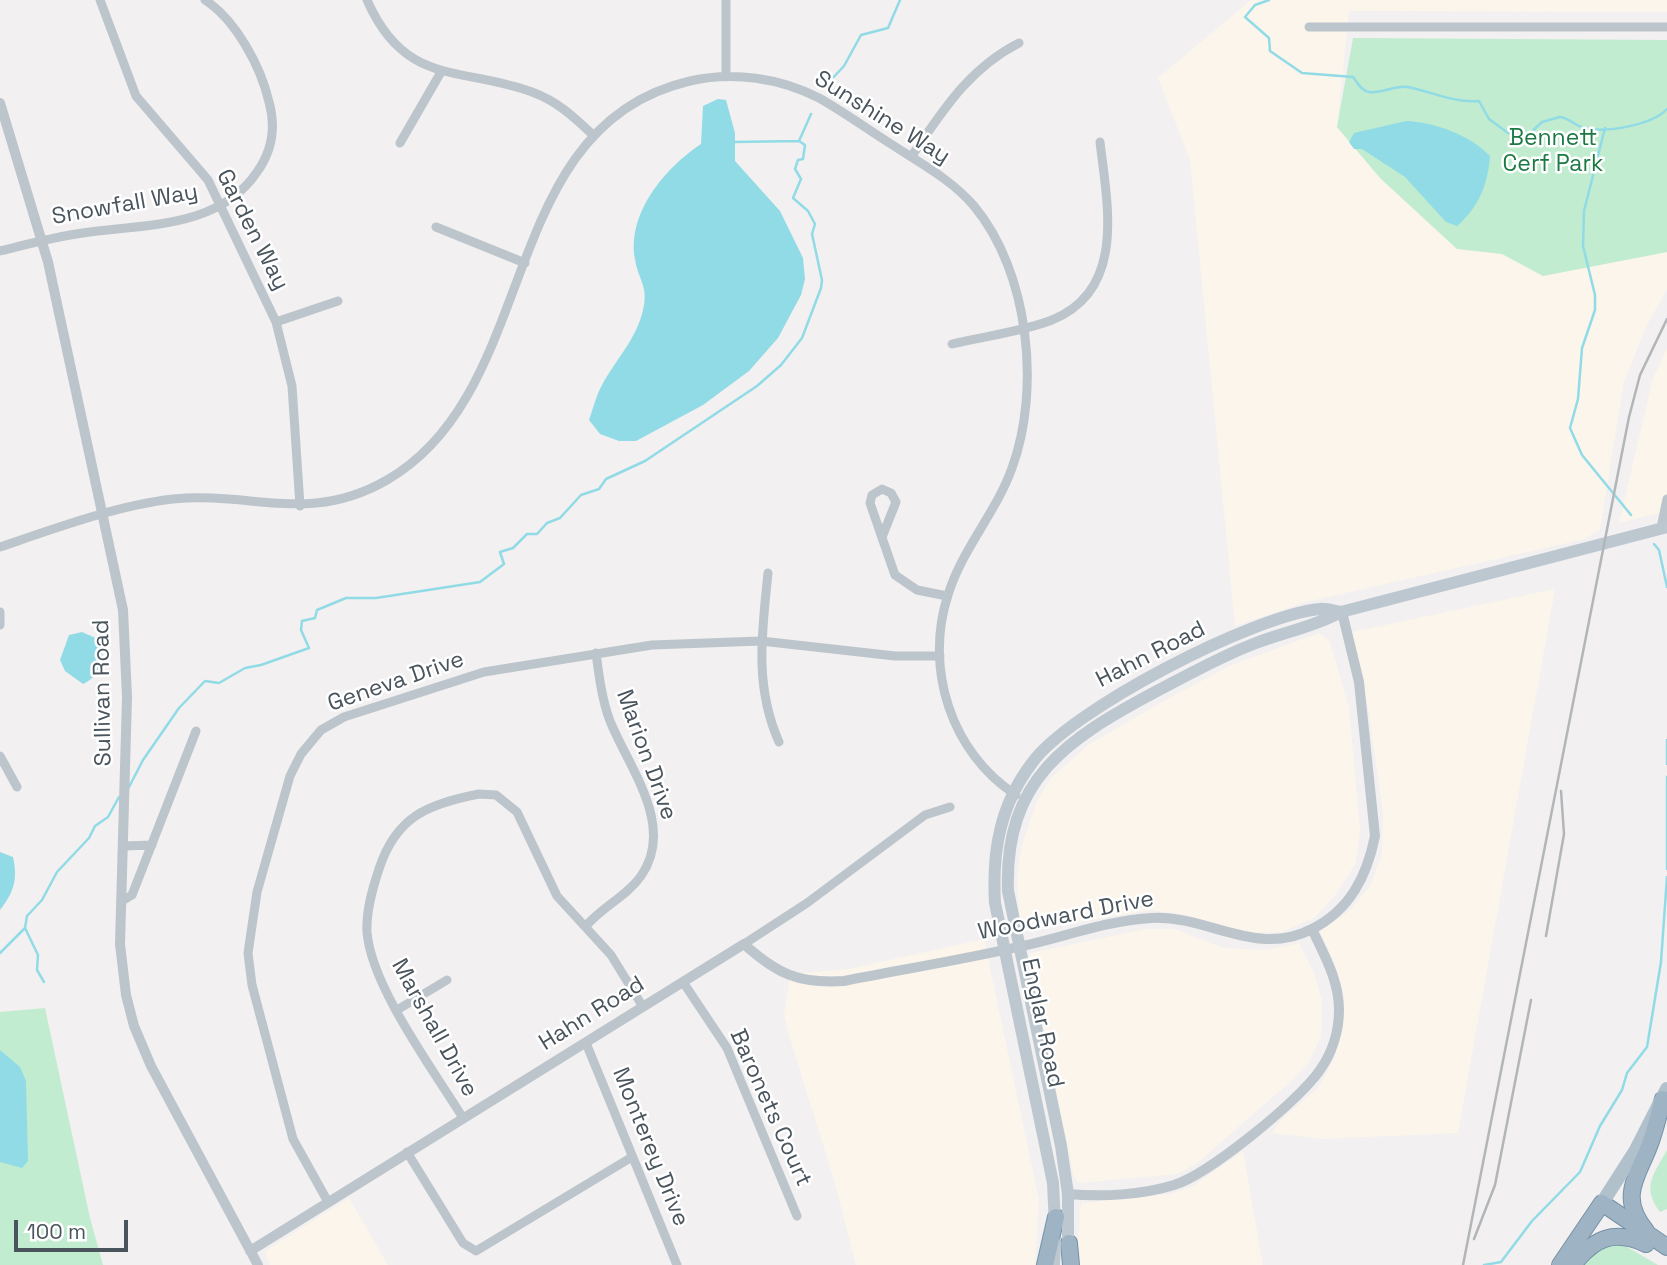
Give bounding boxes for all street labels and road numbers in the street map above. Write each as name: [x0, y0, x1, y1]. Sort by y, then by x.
street label: Sunshine Way: [809, 65, 955, 171]
street label: Garden Way: [210, 165, 294, 295]
street label: Snowfall Way: [50, 179, 200, 231]
street label: Hahn Road: [1092, 616, 1210, 694]
street label: Sullivan Road: [88, 619, 118, 767]
street label: Geneva Drive: [324, 646, 468, 718]
street label: Marion Drive: [610, 686, 682, 824]
street label: Woodward Drive: [976, 885, 1156, 947]
street label: Marshall Drive: [385, 954, 483, 1102]
street label: Englar Road: [1015, 956, 1069, 1090]
street label: Hahn Road: [534, 971, 650, 1057]
street label: Baronets Court: [723, 1025, 817, 1191]
street label: Monterey Drive: [606, 1064, 694, 1230]

